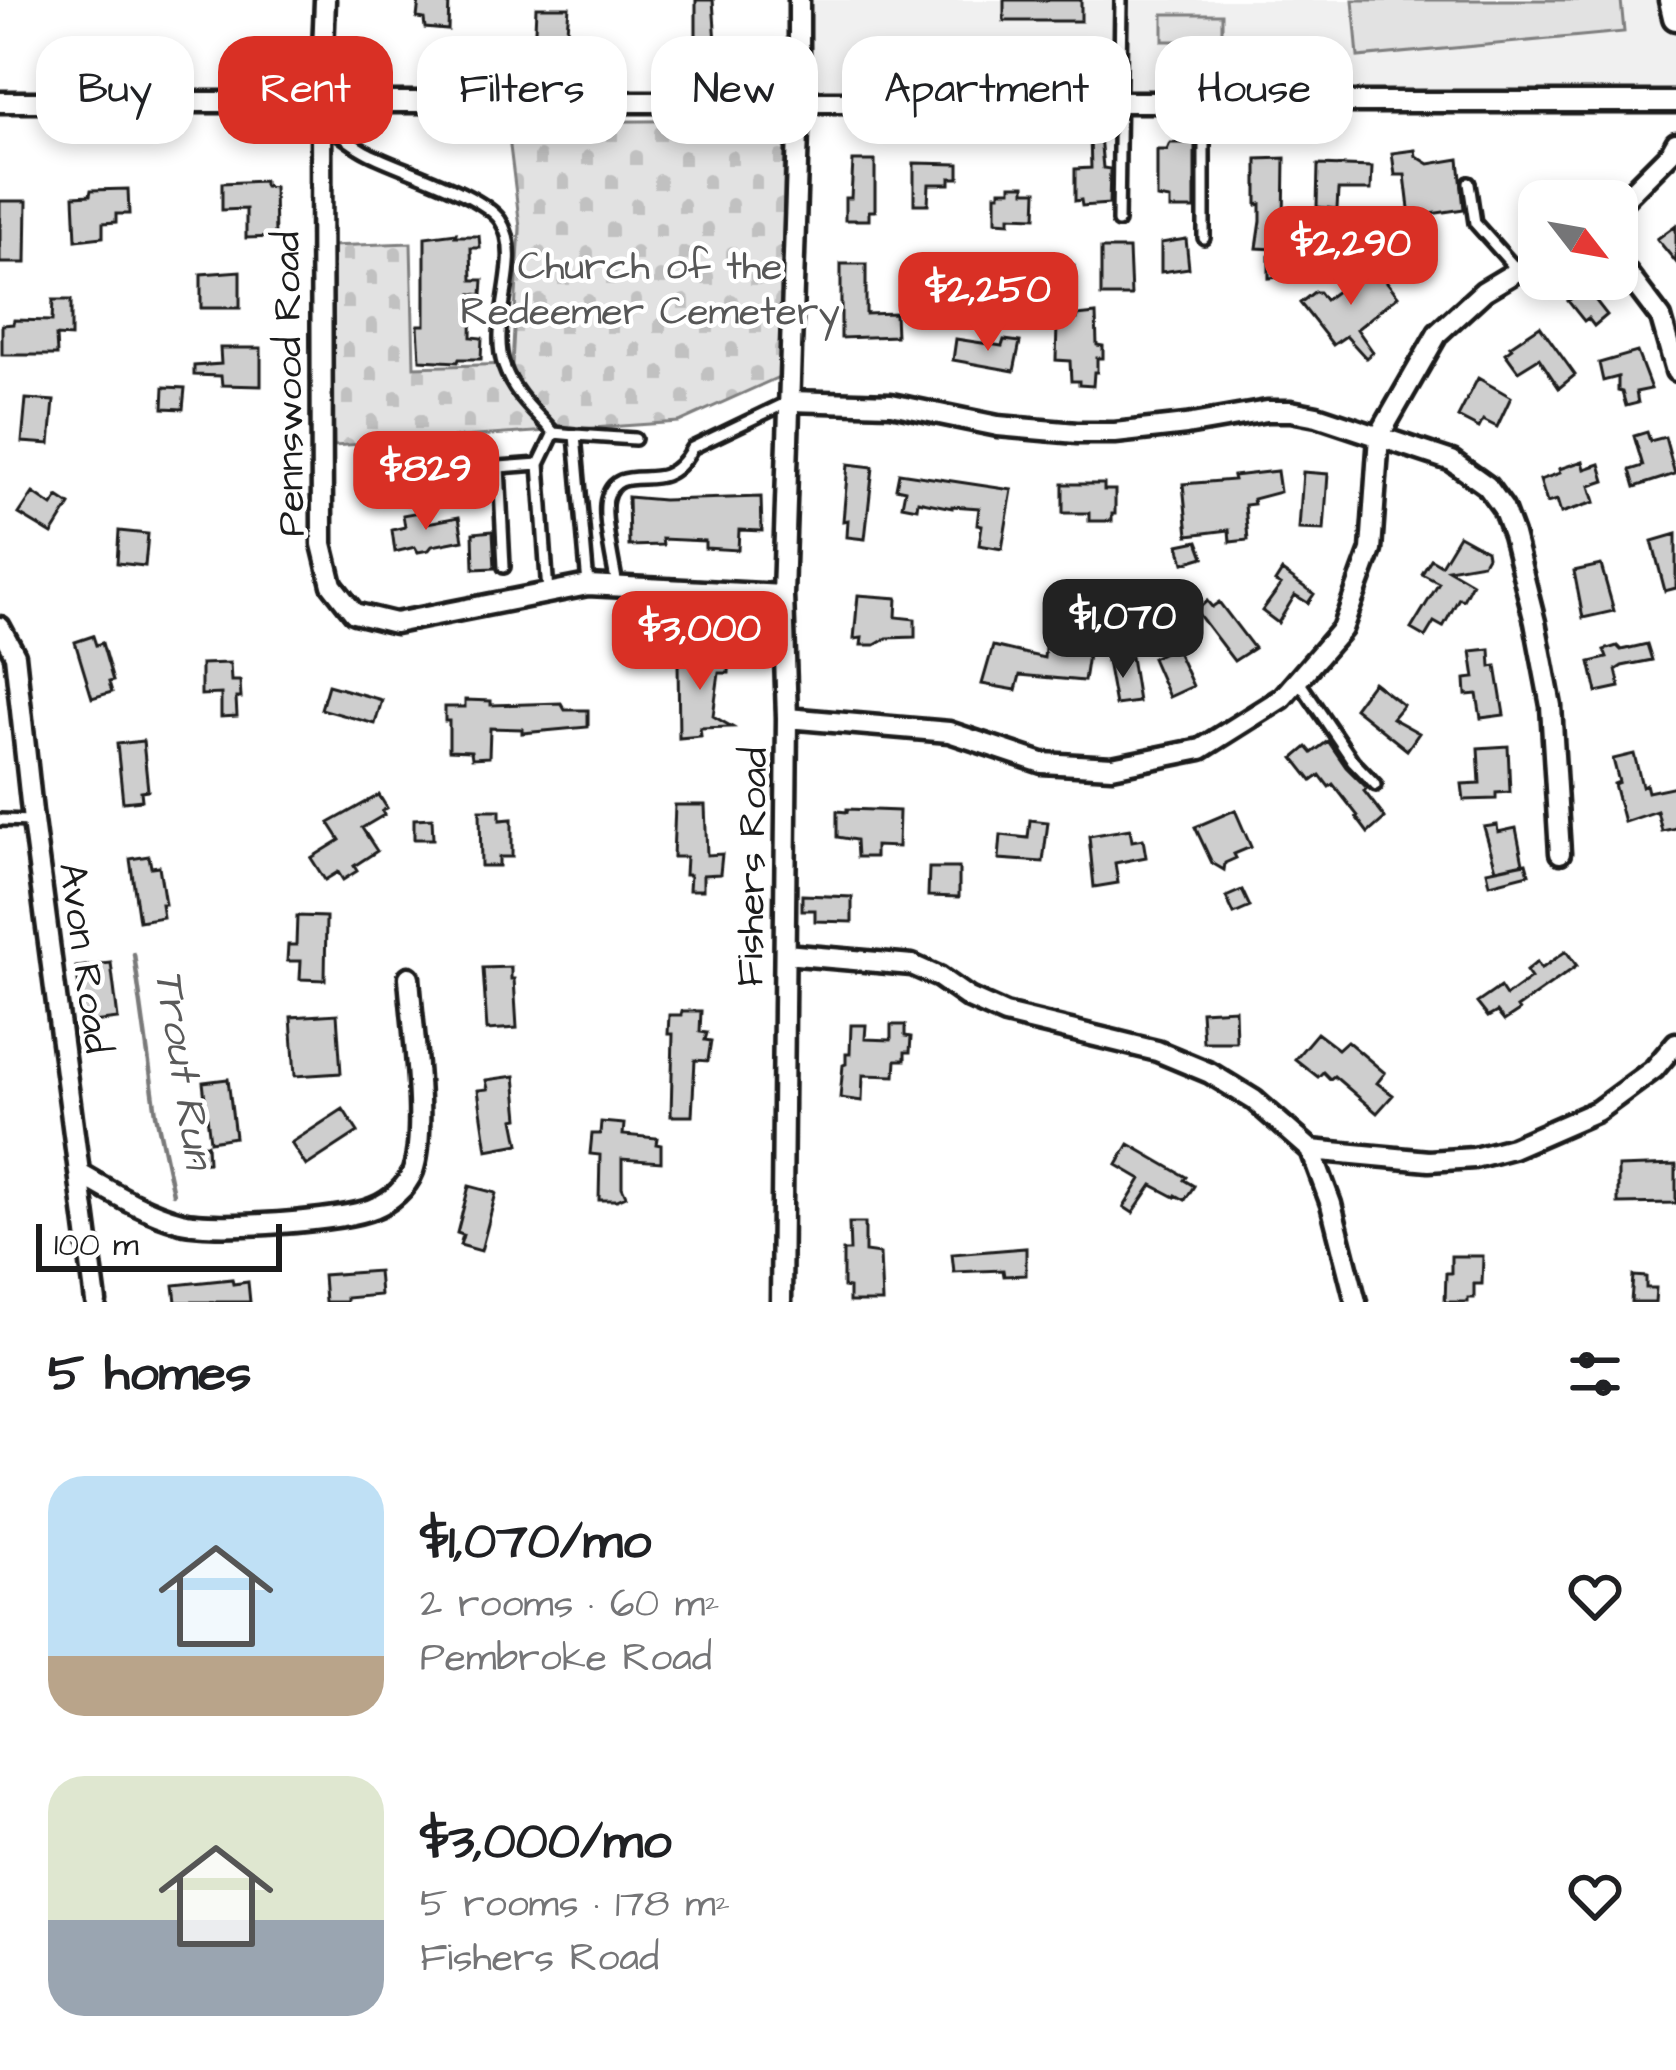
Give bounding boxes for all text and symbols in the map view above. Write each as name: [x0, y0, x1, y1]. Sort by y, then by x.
chip: Buy: [36, 36, 194, 144]
chip: Rent: [218, 36, 393, 144]
chip: Filters: [417, 36, 627, 144]
chip: New: [651, 36, 818, 144]
chip: Apartment: [842, 36, 1131, 144]
chip: House: [1155, 36, 1353, 144]
north arrow: [1518, 180, 1638, 300]
map controls: [1518, 180, 1638, 300]
pin: $2,290: [1253, 206, 1449, 308]
text: $2,290: [1291, 218, 1411, 272]
street label: Pennswood Road: [260, 231, 320, 537]
park label: Church of the Redeemer Cemetery: [460, 241, 840, 341]
pin: $2,250: [890, 252, 1086, 354]
text: $2,250: [925, 264, 1051, 318]
pin: $829: [355, 431, 497, 533]
text: $829: [380, 443, 472, 497]
pin: $1,070: [1025, 579, 1221, 681]
pin: $3,000: [602, 591, 798, 693]
text: $1,070: [1070, 591, 1176, 645]
text: $3,000: [639, 603, 761, 657]
street label: Fishers Road: [724, 747, 782, 987]
street label: Avon Road: [44, 859, 124, 1057]
water label: Trout Run: [139, 966, 228, 1175]
scale bar: [36, 1218, 282, 1271]
text: 100 m: [54, 1222, 139, 1268]
text: 5 homes: [48, 1339, 251, 1410]
icon: filters: [1562, 1341, 1628, 1407]
text: $1,070/mo: [420, 1507, 651, 1578]
icon: home: [144, 1524, 288, 1668]
icon: heart: [1562, 1563, 1628, 1629]
text: 2 rooms · 60 m²: [420, 1578, 720, 1632]
text: Pembroke Road: [420, 1632, 712, 1686]
text: $3,000/mo: [420, 1807, 672, 1878]
icon: home: [144, 1824, 288, 1968]
icon: heart: [1562, 1863, 1628, 1929]
text: 5 rooms · 178 m²: [420, 1878, 730, 1932]
text: Fishers Road: [420, 1932, 659, 1986]

